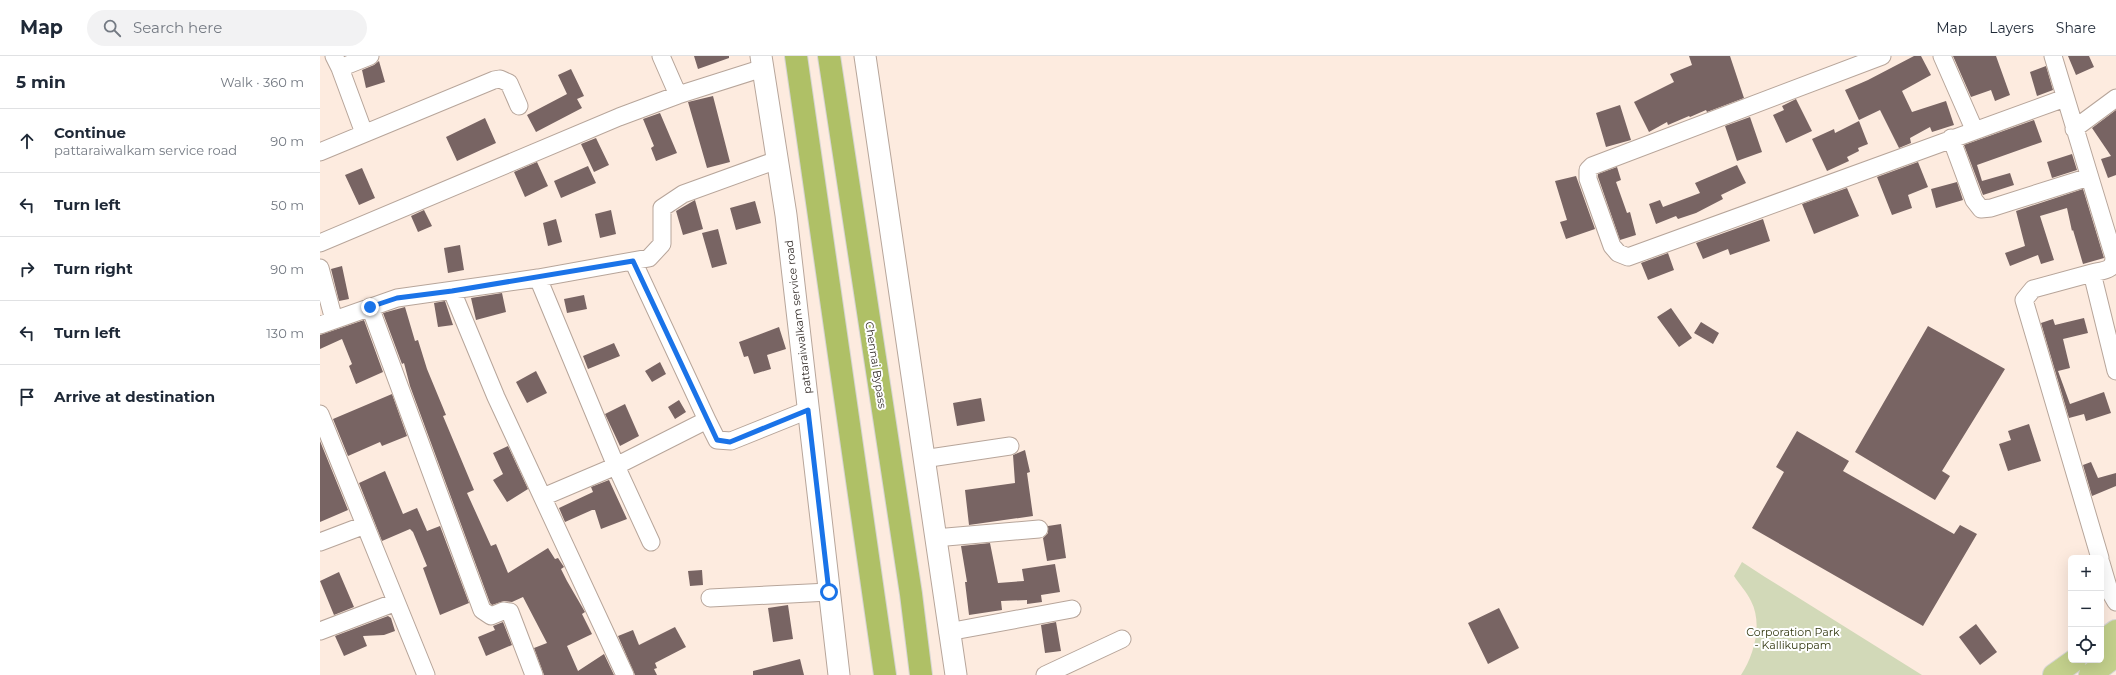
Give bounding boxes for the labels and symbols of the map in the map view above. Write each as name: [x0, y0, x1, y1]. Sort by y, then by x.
street label: pattaraiwalkam service road: [782, 239, 814, 395]
route end: [361, 298, 379, 316]
street label: Chennai Bypass: [862, 320, 890, 410]
route start: [820, 583, 838, 601]
park label: Corporation Park - Kallikuppam: [1746, 625, 1840, 652]

